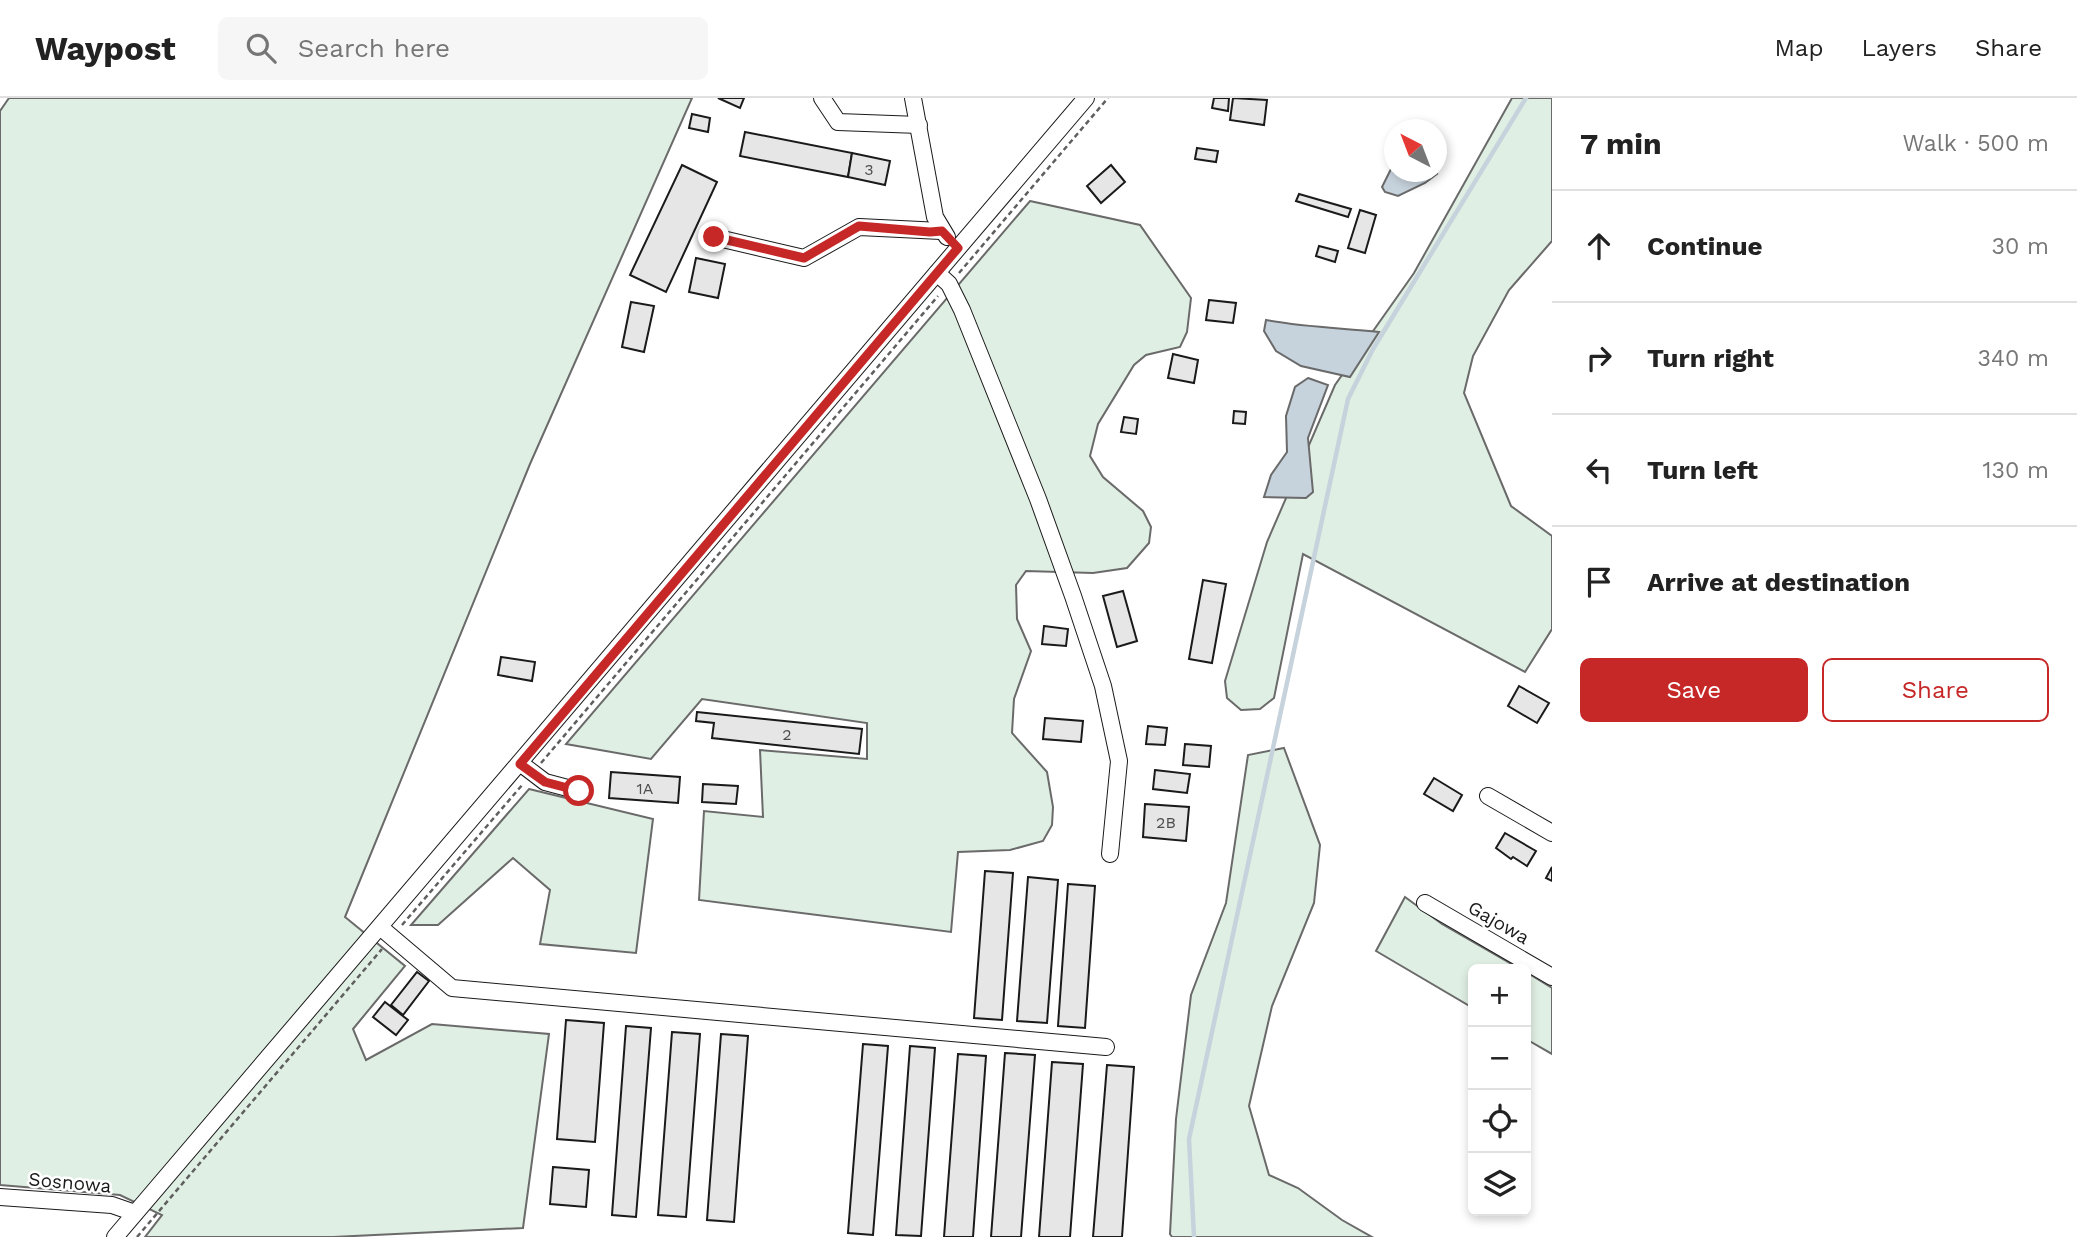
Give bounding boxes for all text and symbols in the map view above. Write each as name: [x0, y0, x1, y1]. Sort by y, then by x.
search box: [218, 17, 708, 80]
text: Waypost: [35, 29, 176, 68]
icon: search: [242, 29, 280, 67]
text: Search here: [298, 33, 450, 63]
text: Map: [1775, 34, 1823, 62]
text: Layers: [1861, 34, 1937, 62]
text: Share: [1975, 34, 2042, 62]
north arrow: [1384, 119, 1447, 182]
text: 7 min: [1580, 126, 1662, 161]
text: Walk · 500 m: [1903, 130, 2049, 157]
house number: 3: [864, 160, 874, 179]
route end: [698, 221, 729, 252]
icon: ahead: [1580, 227, 1618, 265]
text: Continue: [1647, 231, 1763, 261]
text: 30 m: [1992, 233, 2049, 260]
icon: right: [1580, 339, 1618, 377]
text: Turn right: [1647, 343, 1774, 373]
text: 340 m: [1977, 345, 2049, 372]
icon: left: [1580, 451, 1618, 489]
text: Turn left: [1647, 455, 1758, 485]
text: 130 m: [1983, 457, 2049, 484]
icon: arrive: [1580, 563, 1618, 601]
text: Arrive at destination: [1647, 567, 1910, 597]
button: Save: [1580, 658, 1808, 722]
button: Share: [1822, 658, 2049, 722]
house number: 2: [782, 725, 792, 744]
route start: [563, 775, 594, 806]
house number: 1A: [637, 779, 654, 798]
house number: 2B: [1156, 813, 1176, 832]
street label: Gajowa: [1464, 896, 1534, 949]
map controls: [1468, 964, 1531, 1216]
button: +: [1468, 964, 1531, 1027]
button: −: [1468, 1027, 1531, 1090]
button: locate: [1468, 1090, 1531, 1153]
button: layers: [1468, 1153, 1531, 1216]
street label: Sosnowa: [28, 1167, 112, 1198]

